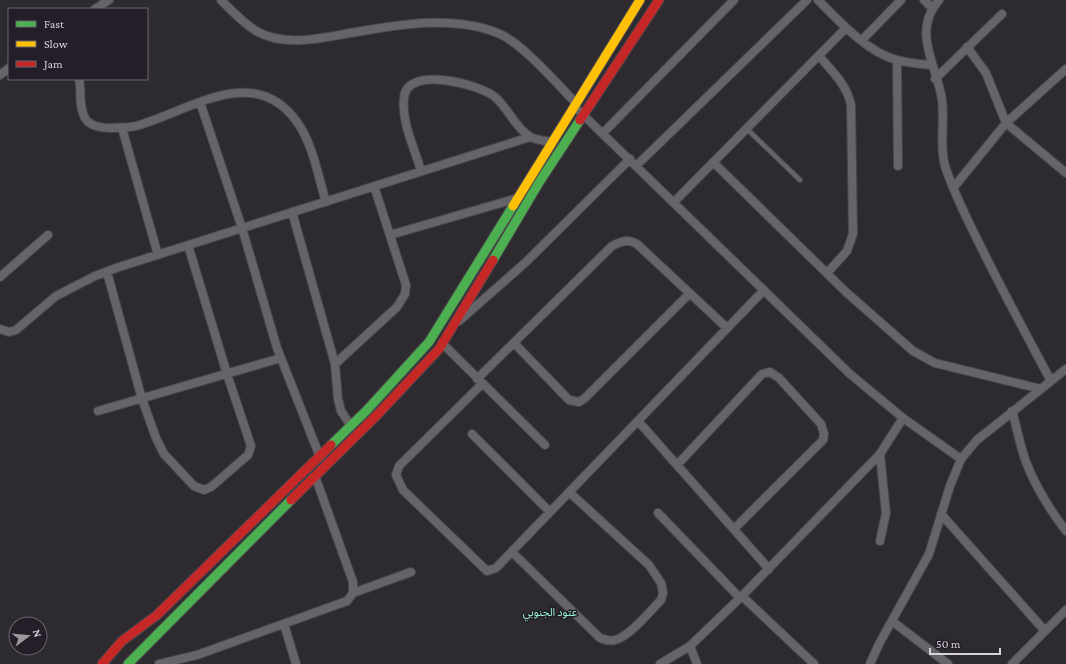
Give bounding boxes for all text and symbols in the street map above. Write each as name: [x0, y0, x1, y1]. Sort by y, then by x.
legend: [8, 8, 148, 80]
text: Fast: [44, 17, 65, 31]
text: Slow: [44, 37, 68, 51]
text: Jam: [43, 57, 63, 71]
district label: عتود الجنوبي: [523, 606, 578, 622]
north arrow: [8, 616, 48, 656]
text: N: [31, 628, 45, 639]
scale bar: [930, 630, 1000, 656]
text: 50 m: [936, 637, 961, 651]

